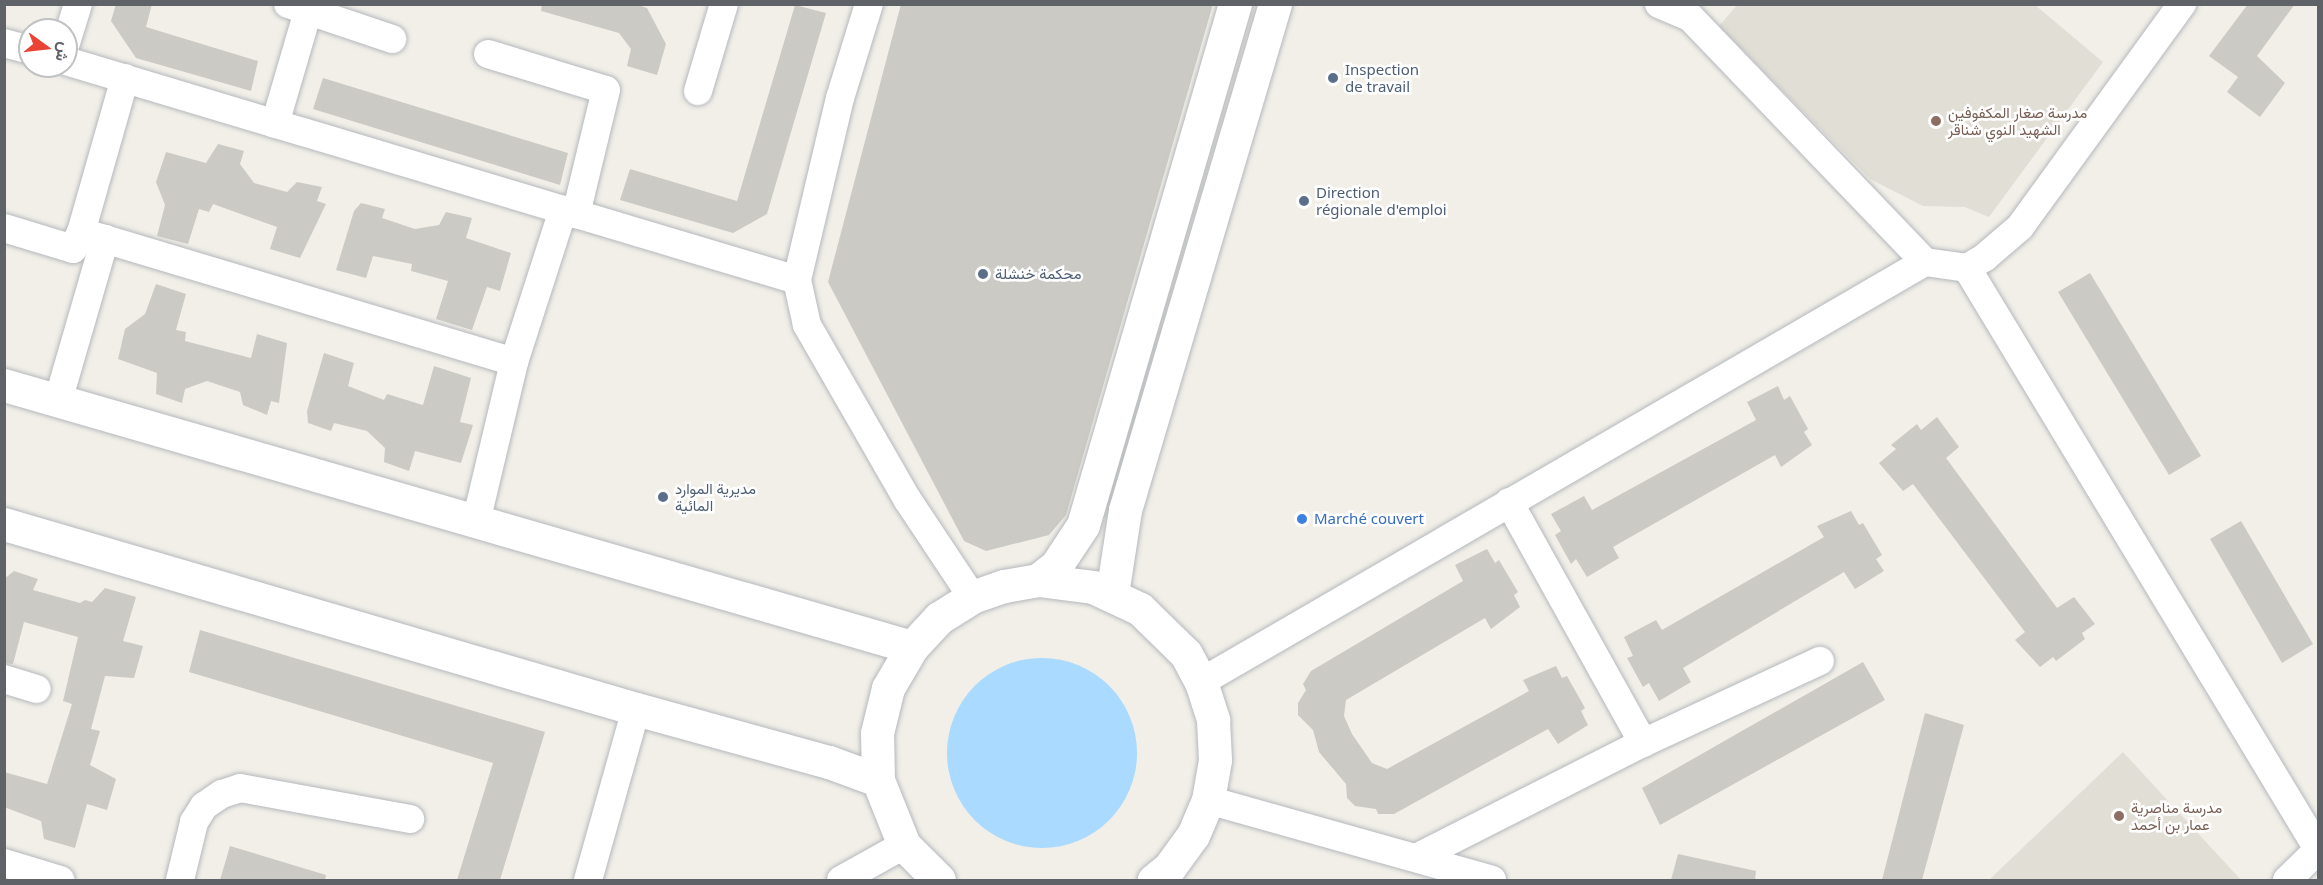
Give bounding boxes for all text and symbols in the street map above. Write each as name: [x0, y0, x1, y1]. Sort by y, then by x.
north arrow: [18, 18, 78, 78]
text: ش: [50, 40, 77, 64]
place label: Inspection de travail: [1345, 60, 1419, 95]
marker: Inspection de travail: [1326, 71, 1340, 85]
place label: مدرسة صغار المكفوفين الشهيد النوي شناقر: [1948, 103, 2087, 138]
marker: مدرسة صغار المكفوفين الشهيد النوي شناقر: [1929, 114, 1943, 128]
place label: Direction régionale d'emploi: [1316, 183, 1447, 218]
marker: Direction régionale d'emploi: [1297, 194, 1311, 208]
place label: محكمة خنشلة: [995, 265, 1081, 283]
marker: محكمة خنشلة: [976, 267, 990, 281]
place label: مديرية الموارد المائية: [675, 479, 756, 514]
marker: مديرية الموارد المائية: [656, 490, 670, 504]
place label: Marché couvert: [1314, 510, 1424, 528]
marker: Marché couvert: [1295, 512, 1309, 526]
place label: مدرسة مناصرية عمار بن أحمد: [2131, 798, 2222, 833]
marker: مدرسة مناصرية عمار بن أحمد: [2112, 809, 2126, 823]

